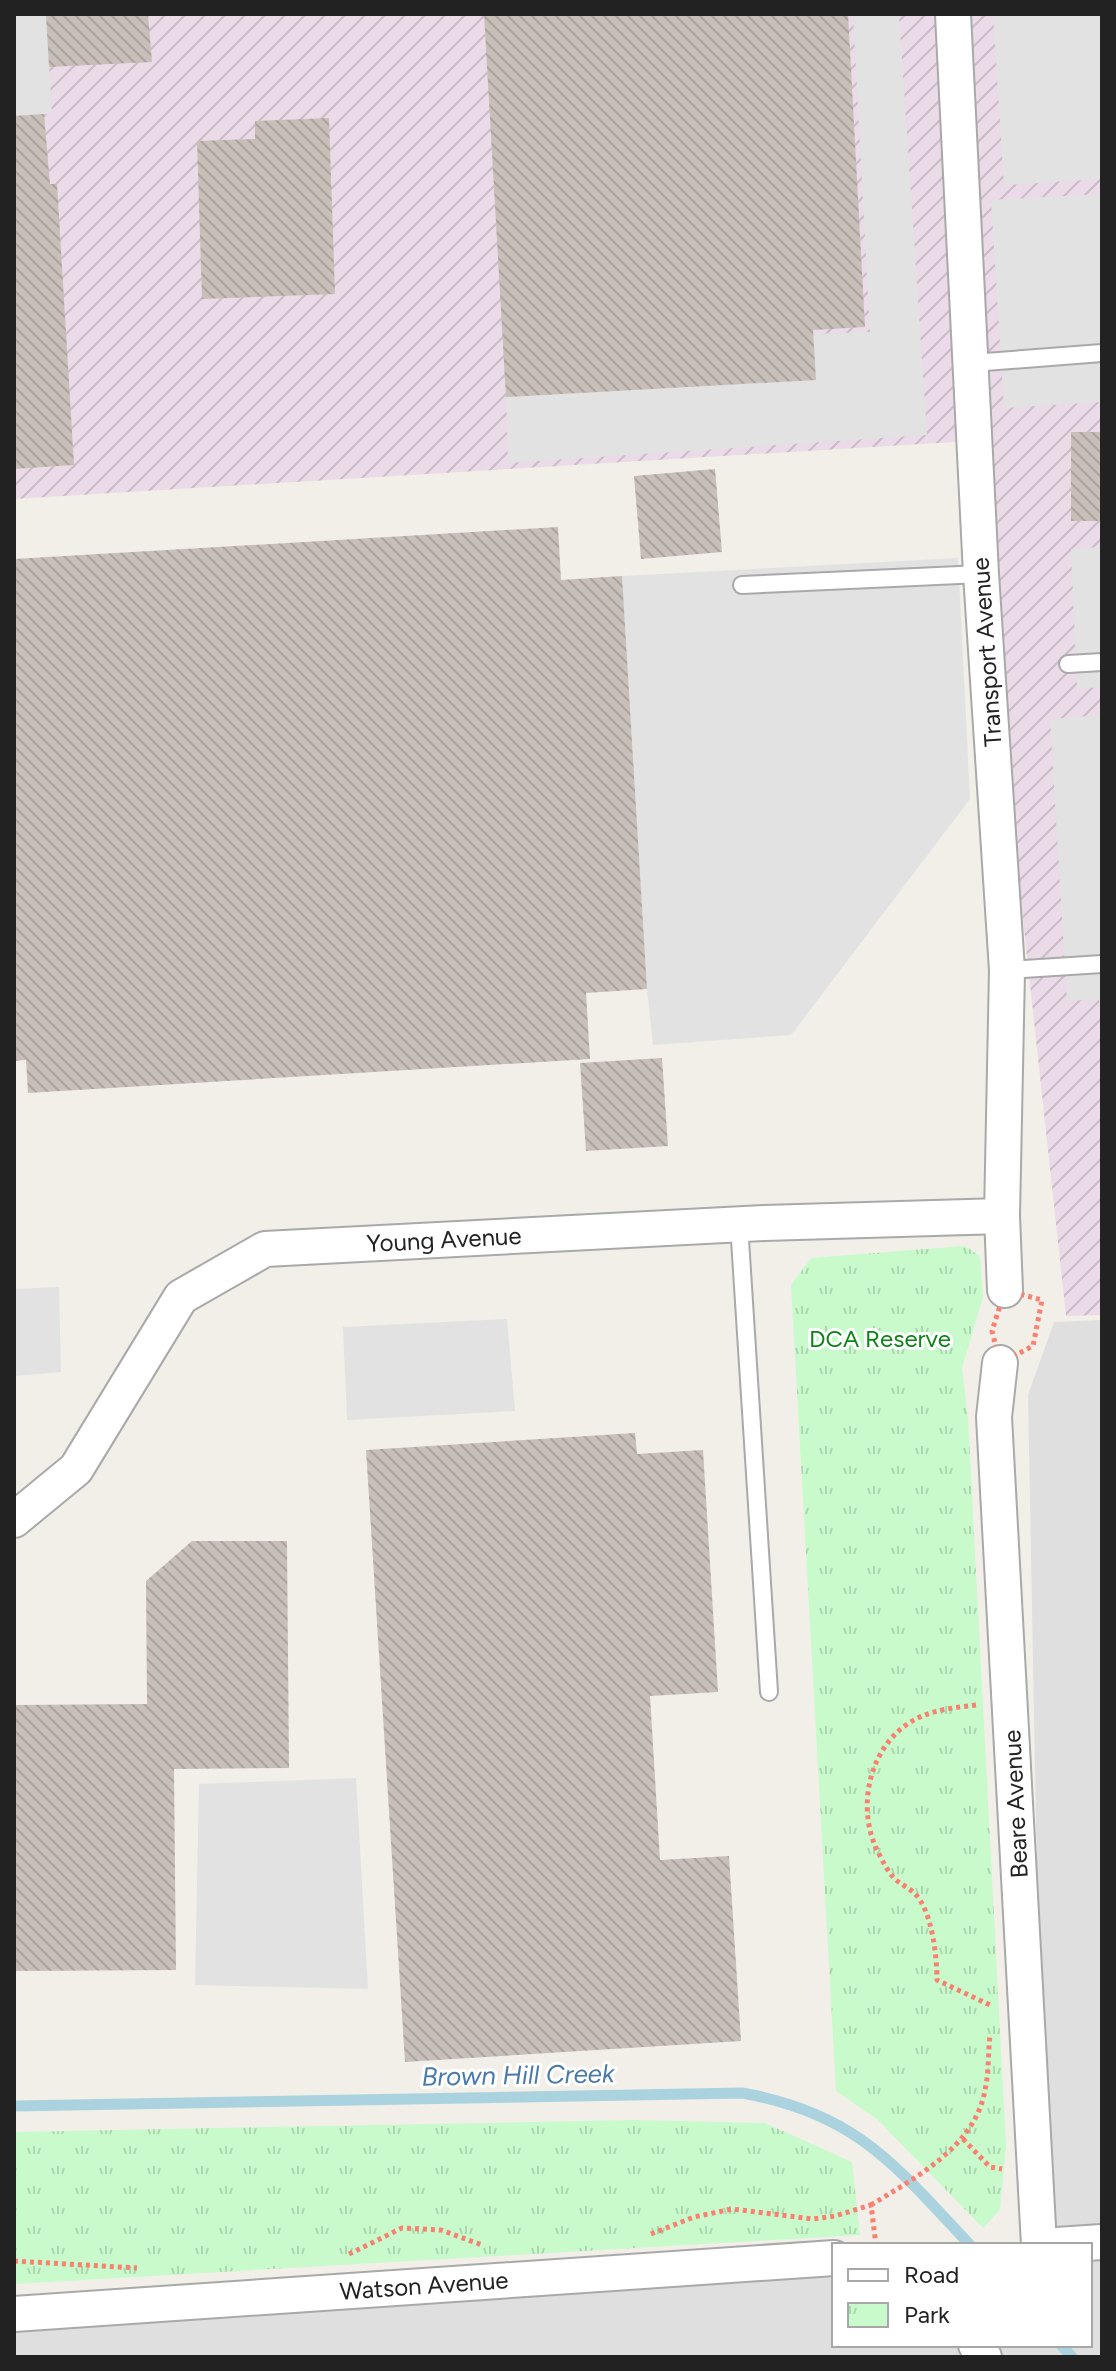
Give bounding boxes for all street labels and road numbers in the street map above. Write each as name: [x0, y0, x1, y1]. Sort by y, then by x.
street label: Transport Avenue: [965, 557, 1008, 748]
street label: Young Avenue: [366, 1221, 522, 1258]
street label: Beare Avenue: [997, 1729, 1034, 1879]
street label: Watson Avenue: [339, 2265, 509, 2306]

